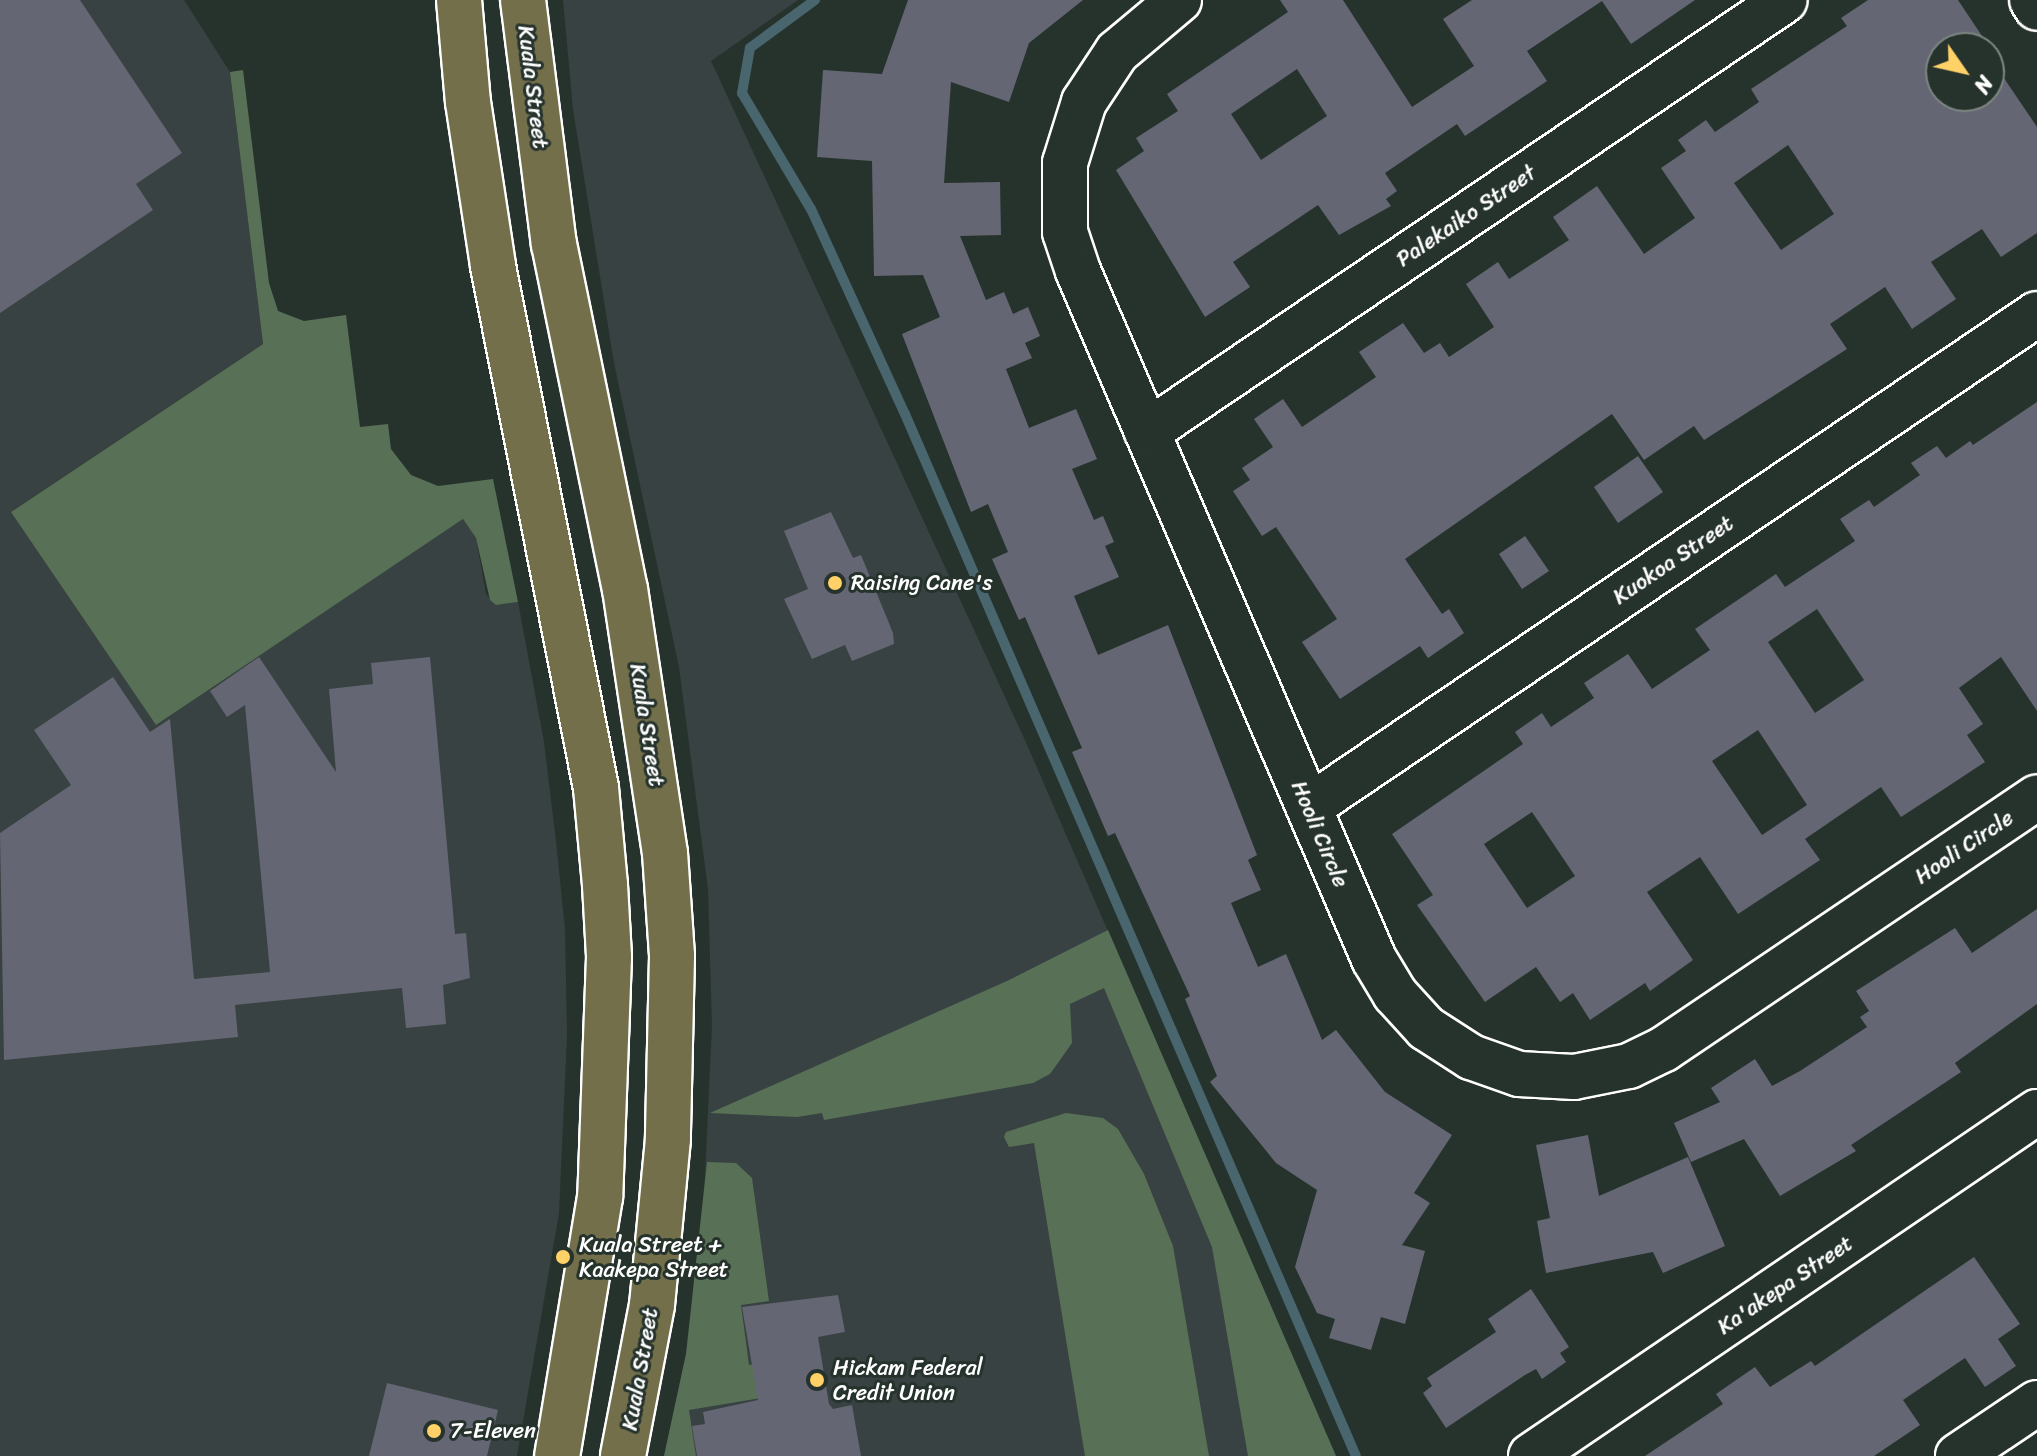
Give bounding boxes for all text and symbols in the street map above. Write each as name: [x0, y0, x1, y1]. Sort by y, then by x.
street label: Kuala Street: [512, 24, 554, 150]
north arrow: [1925, 32, 2005, 112]
text: N: [1963, 67, 2004, 102]
street label: Palekaiko Street: [1391, 159, 1541, 273]
street label: Kuokoa Street: [1608, 510, 1738, 610]
place label: Raising Cane's: [851, 570, 993, 596]
marker: Raising Cane's: [826, 574, 844, 592]
street label: Kuala Street: [624, 662, 670, 788]
street label: Hooli Circle: [1286, 777, 1354, 891]
street label: Hooli Circle: [1910, 804, 2018, 890]
street label: Ka'akepa Street: [1712, 1230, 1858, 1340]
place label: Kuala Street + Kaakepa Street: [579, 1231, 729, 1282]
marker: Kuala Street + Kaakepa Street: [554, 1248, 572, 1266]
street label: Kuala Street: [616, 1306, 664, 1432]
place label: Hickam Federal Credit Union: [833, 1354, 984, 1406]
marker: Hickam Federal Credit Union: [808, 1371, 826, 1389]
place label: 7-Eleven: [450, 1418, 536, 1444]
marker: 7-Eleven: [425, 1422, 443, 1440]

